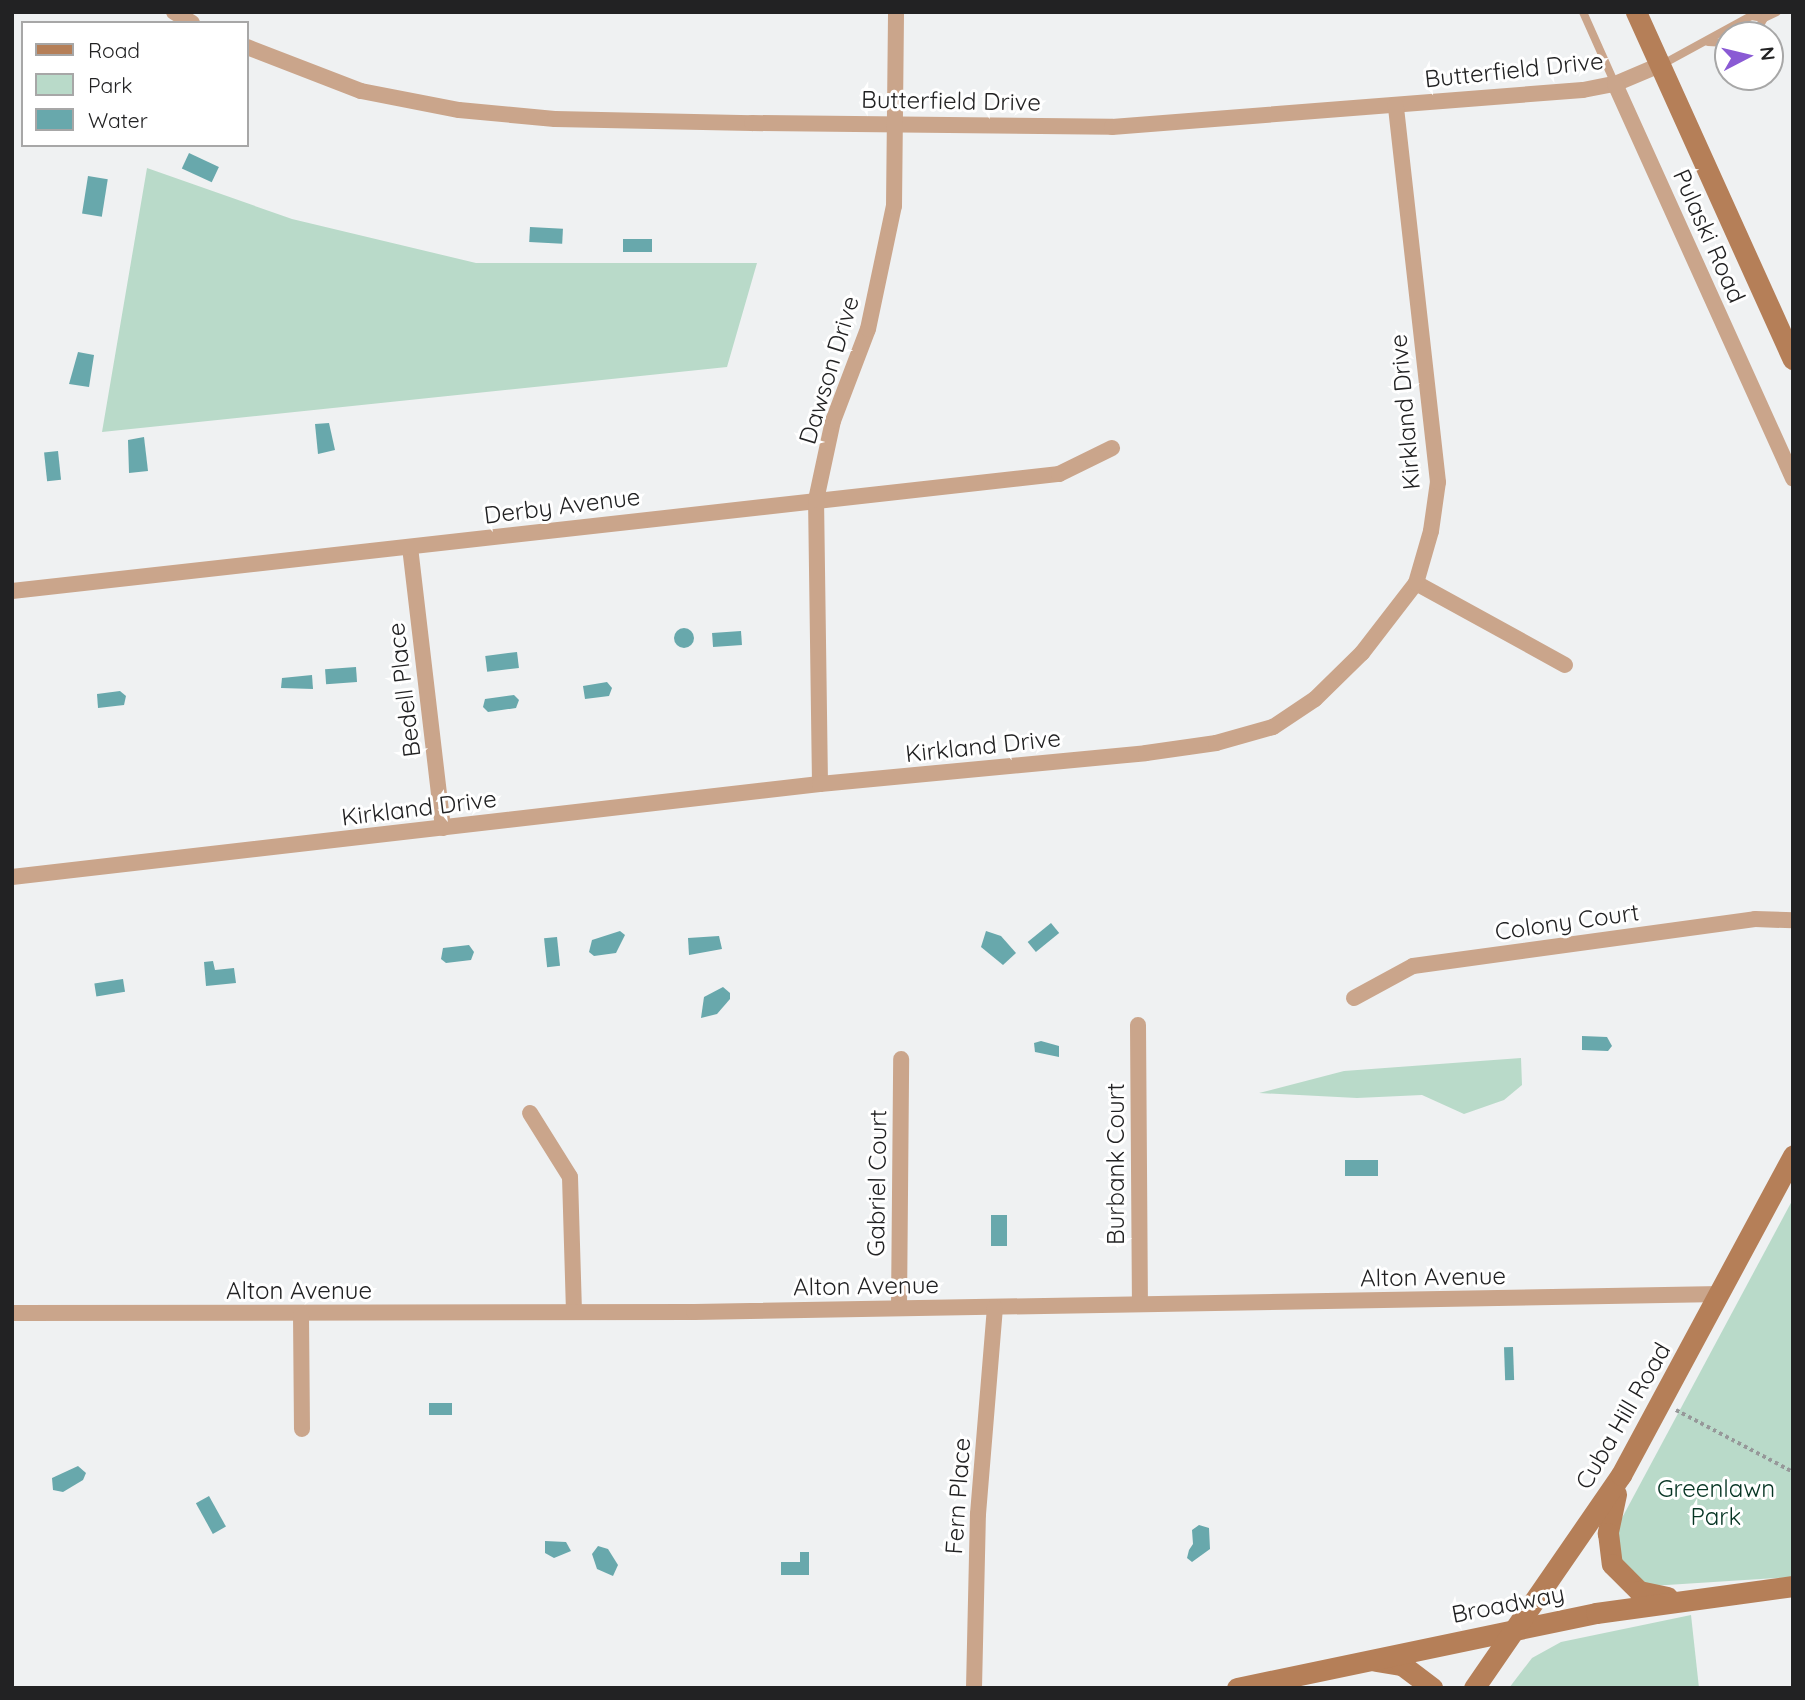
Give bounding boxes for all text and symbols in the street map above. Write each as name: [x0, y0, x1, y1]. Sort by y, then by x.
legend: [21, 21, 248, 147]
north arrow: [1714, 21, 1784, 91]
text: Road: [88, 37, 140, 63]
text: N: [1755, 45, 1781, 62]
street label: Butterfield Drive: [1423, 46, 1605, 94]
text: Park: [88, 72, 132, 98]
street label: Butterfield Drive: [861, 85, 1041, 117]
text: Water: [88, 107, 148, 133]
street label: Pulaski Road: [1667, 165, 1751, 307]
street label: Dawson Drive: [793, 292, 865, 448]
street label: Kirkland Drive: [1384, 333, 1426, 491]
street label: Derby Avenue: [482, 482, 642, 530]
street label: Bedell Place: [381, 621, 427, 759]
street label: Kirkland Drive: [904, 724, 1062, 768]
street label: Kirkland Drive: [340, 784, 498, 832]
street label: Colony Court: [1493, 898, 1641, 946]
street label: Burbank Court: [1102, 1083, 1130, 1245]
street label: Gabriel Court: [861, 1109, 893, 1257]
street label: Alton Avenue: [1360, 1261, 1506, 1293]
street label: Alton Avenue: [793, 1270, 939, 1302]
street label: Alton Avenue: [226, 1277, 372, 1305]
street label: Cuba Hill Road: [1569, 1338, 1677, 1494]
street label: Fern Place: [940, 1437, 976, 1555]
park label: Greenlawn Park: [1657, 1475, 1775, 1531]
street label: Broadway: [1449, 1579, 1567, 1629]

